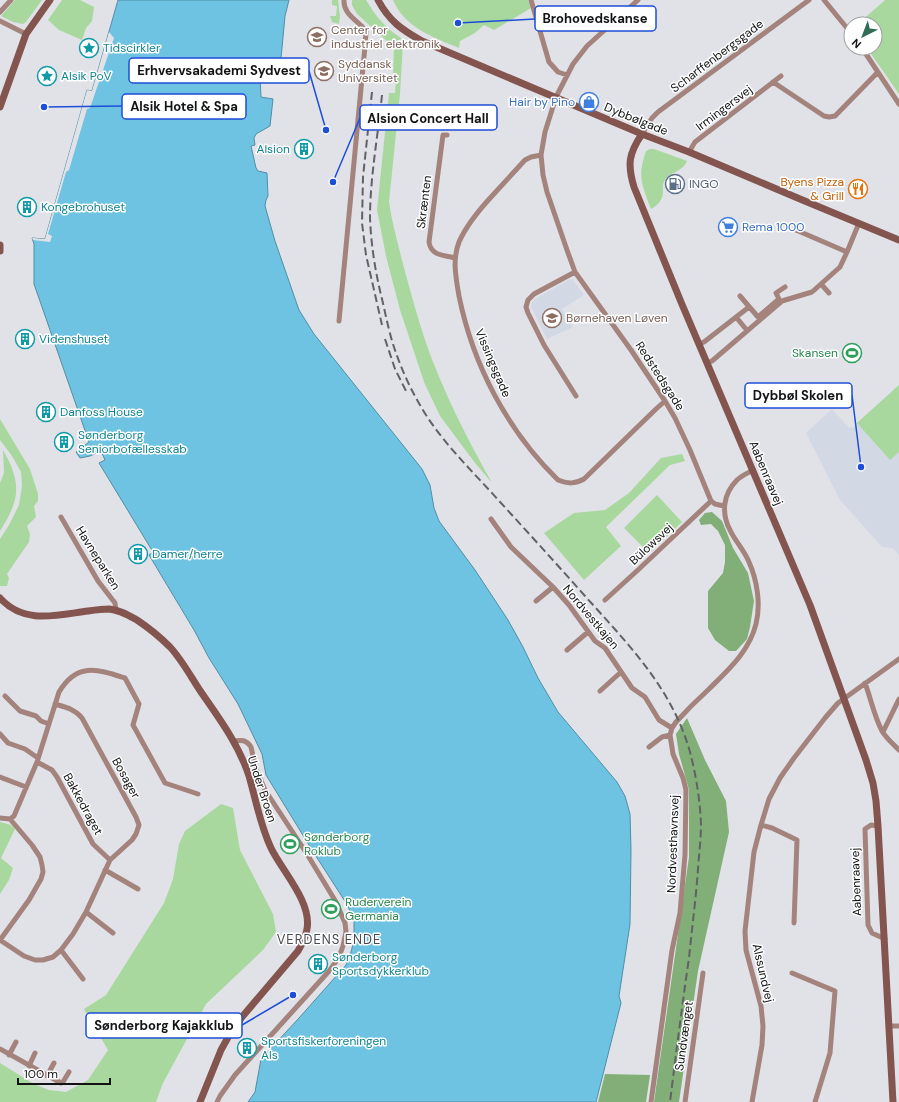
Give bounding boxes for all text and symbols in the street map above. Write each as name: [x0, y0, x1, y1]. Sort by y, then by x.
callout: Brohovedskanse: [535, 6, 656, 31]
text: Brohovedskanse: [542, 10, 648, 27]
street label: Scharffenbergsgade: [667, 16, 767, 96]
north arrow: [843, 16, 883, 56]
place label: Center for industriel elektronik: [331, 22, 440, 52]
school or university icon: Center for industriel elektronik: [306, 26, 328, 48]
text: N: [849, 36, 864, 51]
place icon: Tidscirkler: [78, 37, 100, 59]
place label: Tidscirkler: [103, 40, 161, 56]
place label: Syddansk Universitet: [338, 56, 398, 86]
callout: Erhvervsakademi Sydvest: [129, 58, 309, 83]
school or university icon: Syddansk Universitet: [313, 60, 335, 82]
text: Erhvervsakademi Sydvest: [137, 62, 301, 79]
place icon: Alsik PoV: [36, 65, 58, 87]
place label: Alsik PoV: [61, 68, 112, 84]
street label: Irmingersvej: [692, 81, 756, 135]
shop icon: Hair by Pino: [578, 91, 600, 113]
callout: Alsik Hotel & Spa: [122, 94, 246, 119]
place label: Hair by Pino: [509, 94, 575, 110]
text: Alsik Hotel & Spa: [130, 98, 238, 115]
street label: Dybbølgade: [602, 99, 670, 139]
callout: Alsion Concert Hall: [360, 105, 497, 130]
text: Alsion Concert Hall: [367, 110, 489, 127]
building icon: Alsion: [293, 138, 315, 160]
place label: Alsion: [256, 141, 290, 157]
fuel station icon: INGO: [664, 173, 686, 195]
street label: Skrænten: [413, 174, 435, 230]
place label: Byens Pizza & Grill: [780, 174, 844, 204]
place label: INGO: [689, 176, 718, 192]
restaurant icon: Byens Pizza & Grill: [847, 178, 869, 200]
building icon: Kongebrohuset: [16, 196, 38, 218]
place label: Kongebrohuset: [41, 199, 125, 215]
supermarket icon: Rema 1000: [717, 216, 739, 238]
place label: Rema 1000: [742, 219, 804, 235]
school or university icon: Børnehaven Løven: [541, 307, 563, 329]
place label: Børnehaven Løven: [566, 310, 668, 326]
street label: Vissingsgade: [471, 326, 515, 400]
building icon: Videnshuset: [14, 328, 36, 350]
place label: Videnshuset: [39, 331, 109, 347]
street label: Redstedsgade: [632, 338, 688, 414]
sports icon: Skansen: [841, 342, 863, 364]
place label: Skansen: [792, 345, 838, 361]
callout: Dybbøl Skolen: [745, 383, 852, 408]
text: Dybbøl Skolen: [753, 387, 843, 404]
building icon: Danfoss House: [35, 401, 57, 423]
place label: Danfoss House: [60, 404, 143, 420]
place label: Sønderborg Seniorbofællesskab: [78, 427, 187, 457]
building icon: Sønderborg Seniorbofællesskab: [53, 431, 75, 453]
street label: Aabenraavej: [745, 438, 787, 508]
street label: Bülowsvej: [626, 520, 676, 568]
street label: Havneparken: [72, 523, 124, 593]
building icon: Damer/herre: [127, 543, 149, 565]
place label: Damer/herre: [152, 546, 223, 562]
street label: Nordvestkajen: [559, 581, 623, 653]
street label: Under Broen: [244, 754, 280, 824]
street label: Bosager: [108, 755, 144, 802]
street label: Bakkedraget: [59, 770, 107, 838]
street label: Nordvesthavnsvej: [663, 795, 683, 893]
place label: Sønderborg Roklub: [304, 829, 370, 859]
sports icon: Sønderborg Roklub: [279, 833, 301, 855]
street label: Aabenraavej: [847, 847, 865, 917]
place label: Ruderverein Germania: [345, 894, 412, 924]
sports icon: Ruderverein Germania: [320, 898, 342, 920]
district label: VERDENS ENDE: [277, 931, 381, 948]
street label: Alssundvej: [748, 942, 778, 1004]
place label: Sønderborg Sportsdykkerklub: [332, 949, 429, 979]
building icon: Sønderborg Sportsdykkerklub: [307, 953, 329, 975]
street label: Sundvænget: [671, 1000, 697, 1072]
callout: Sønderborg Kajakklub: [86, 1013, 242, 1038]
text: Sønderborg Kajakklub: [94, 1017, 234, 1034]
place label: Sportsfiskerforeningen Als: [261, 1033, 386, 1063]
building icon: Sportsfiskerforeningen Als: [236, 1037, 258, 1059]
scale bar: [18, 1060, 110, 1086]
text: 100 m: [24, 1066, 58, 1082]

